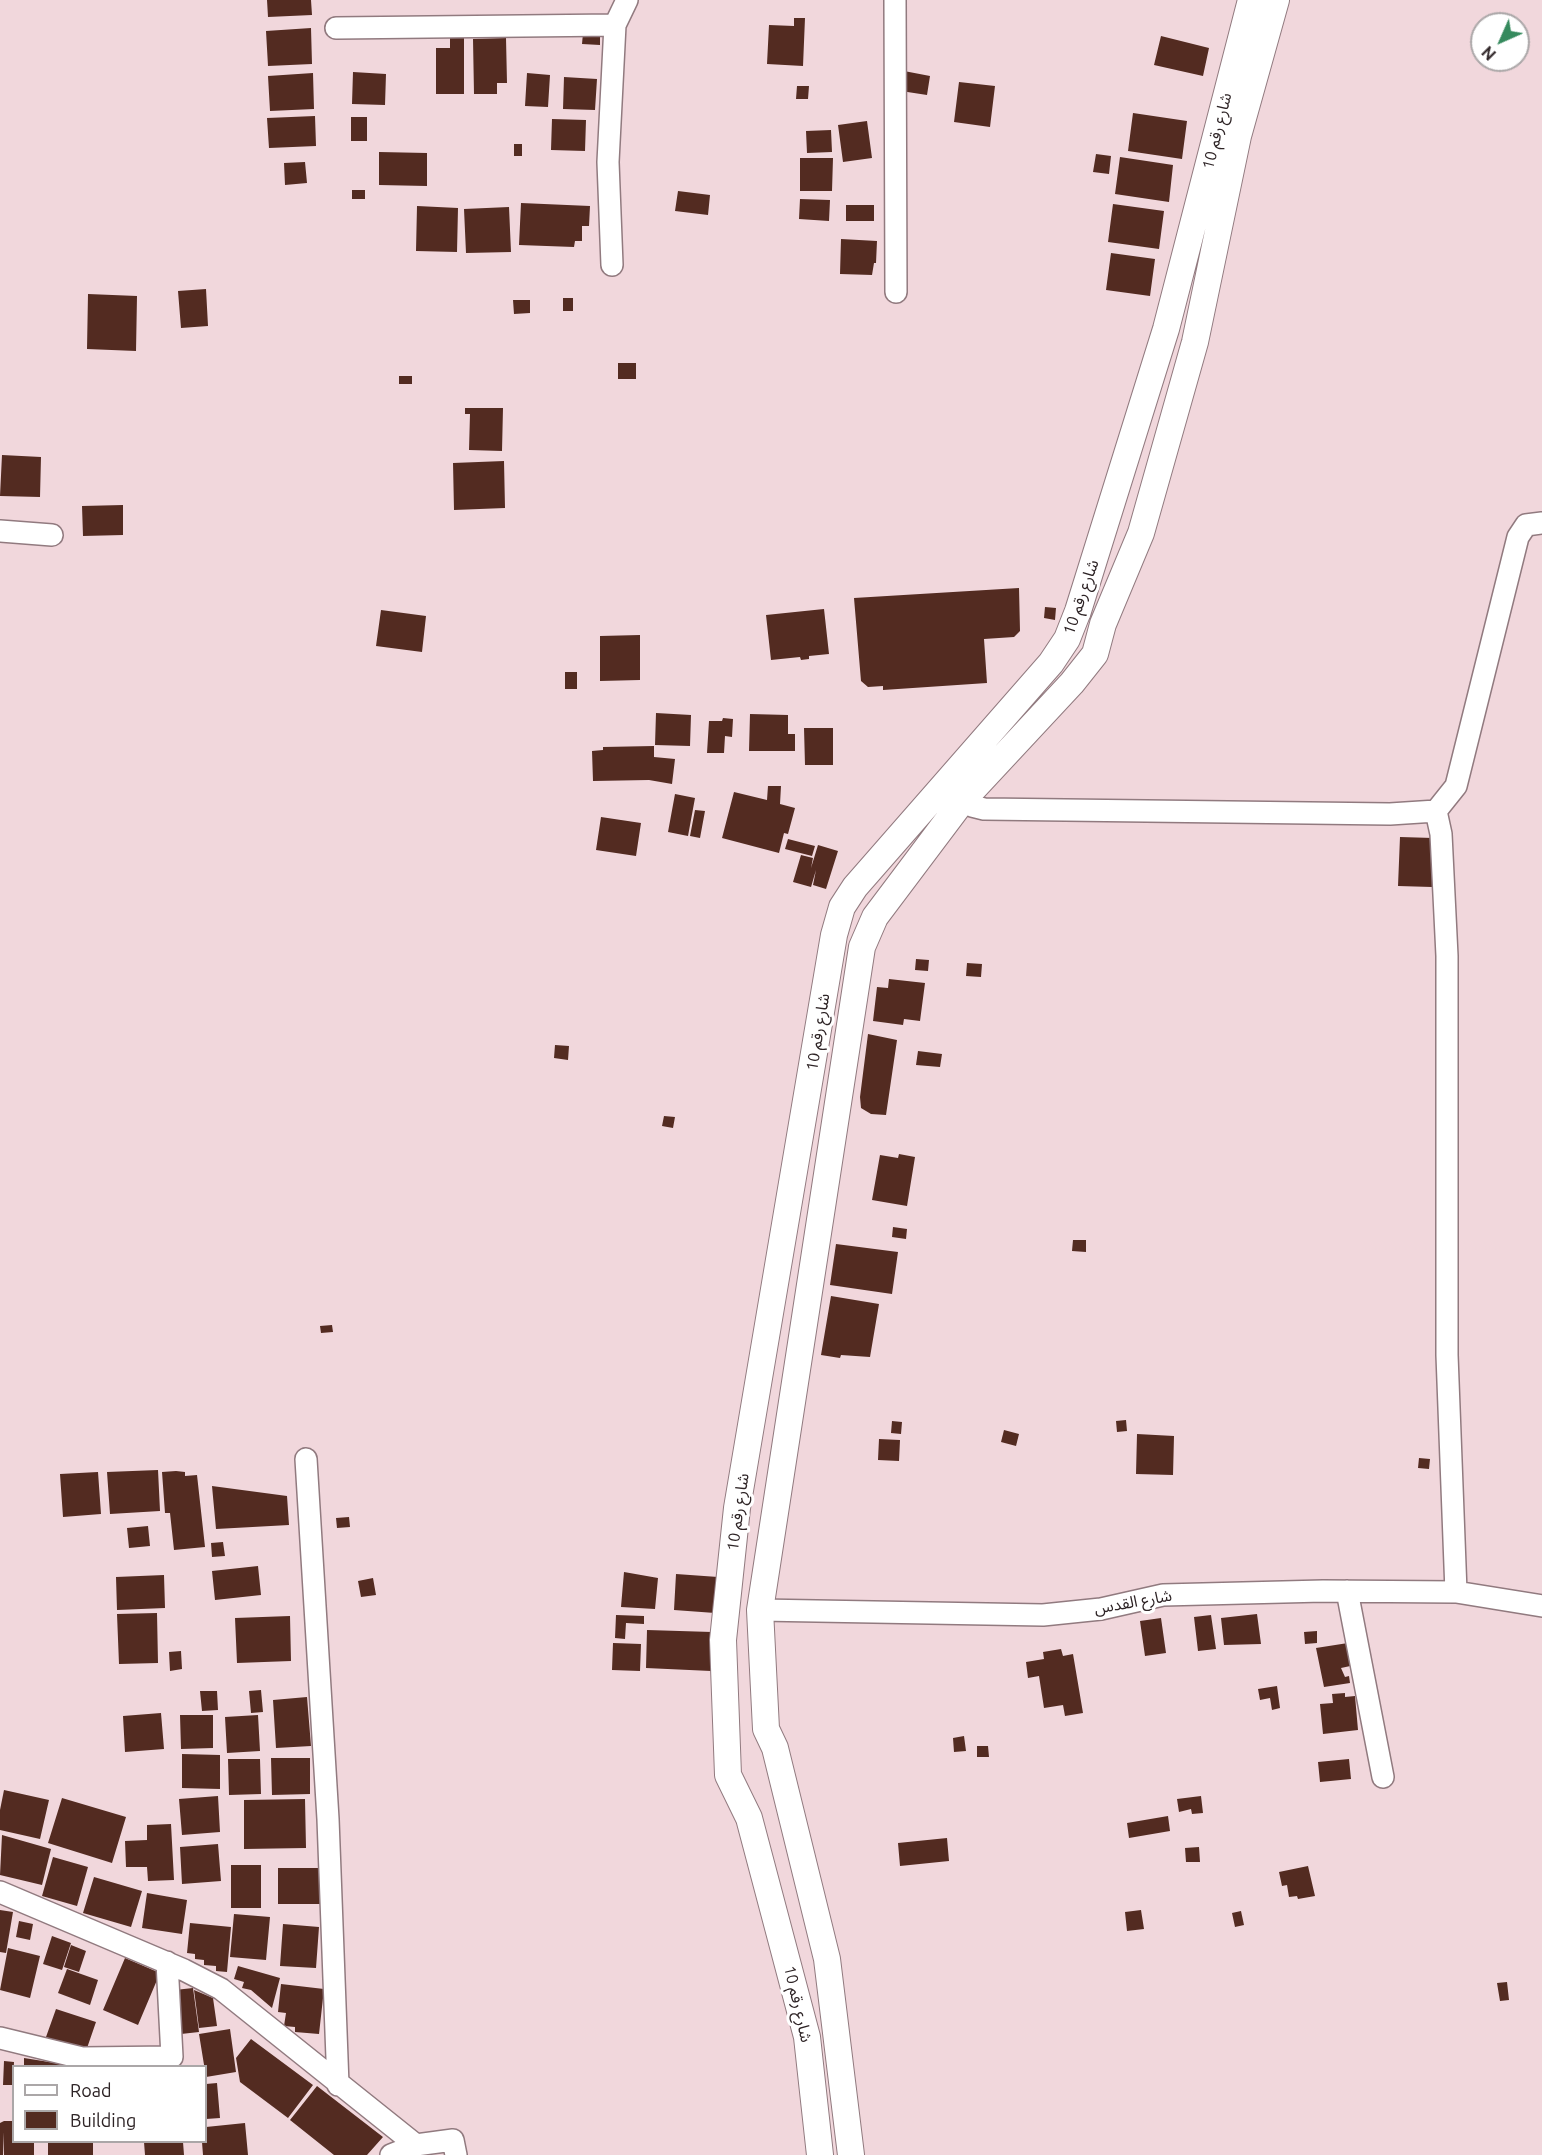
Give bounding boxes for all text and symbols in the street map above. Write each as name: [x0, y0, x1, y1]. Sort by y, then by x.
north arrow: [1470, 12, 1530, 72]
text: N: [1478, 43, 1499, 64]
street label: شارع رقم 10: [1198, 91, 1236, 171]
street label: شارع رقم 10: [1059, 557, 1103, 637]
street label: شارع رقم 10: [802, 992, 834, 1072]
street label: شارع رقم 10: [723, 1472, 753, 1552]
street label: شارع القدس: [1093, 1586, 1173, 1618]
street label: شارع رقم 10: [780, 1964, 816, 2044]
legend: [12, 2065, 207, 2143]
text: Road: [70, 2080, 112, 2100]
text: Building: [70, 2110, 136, 2130]

